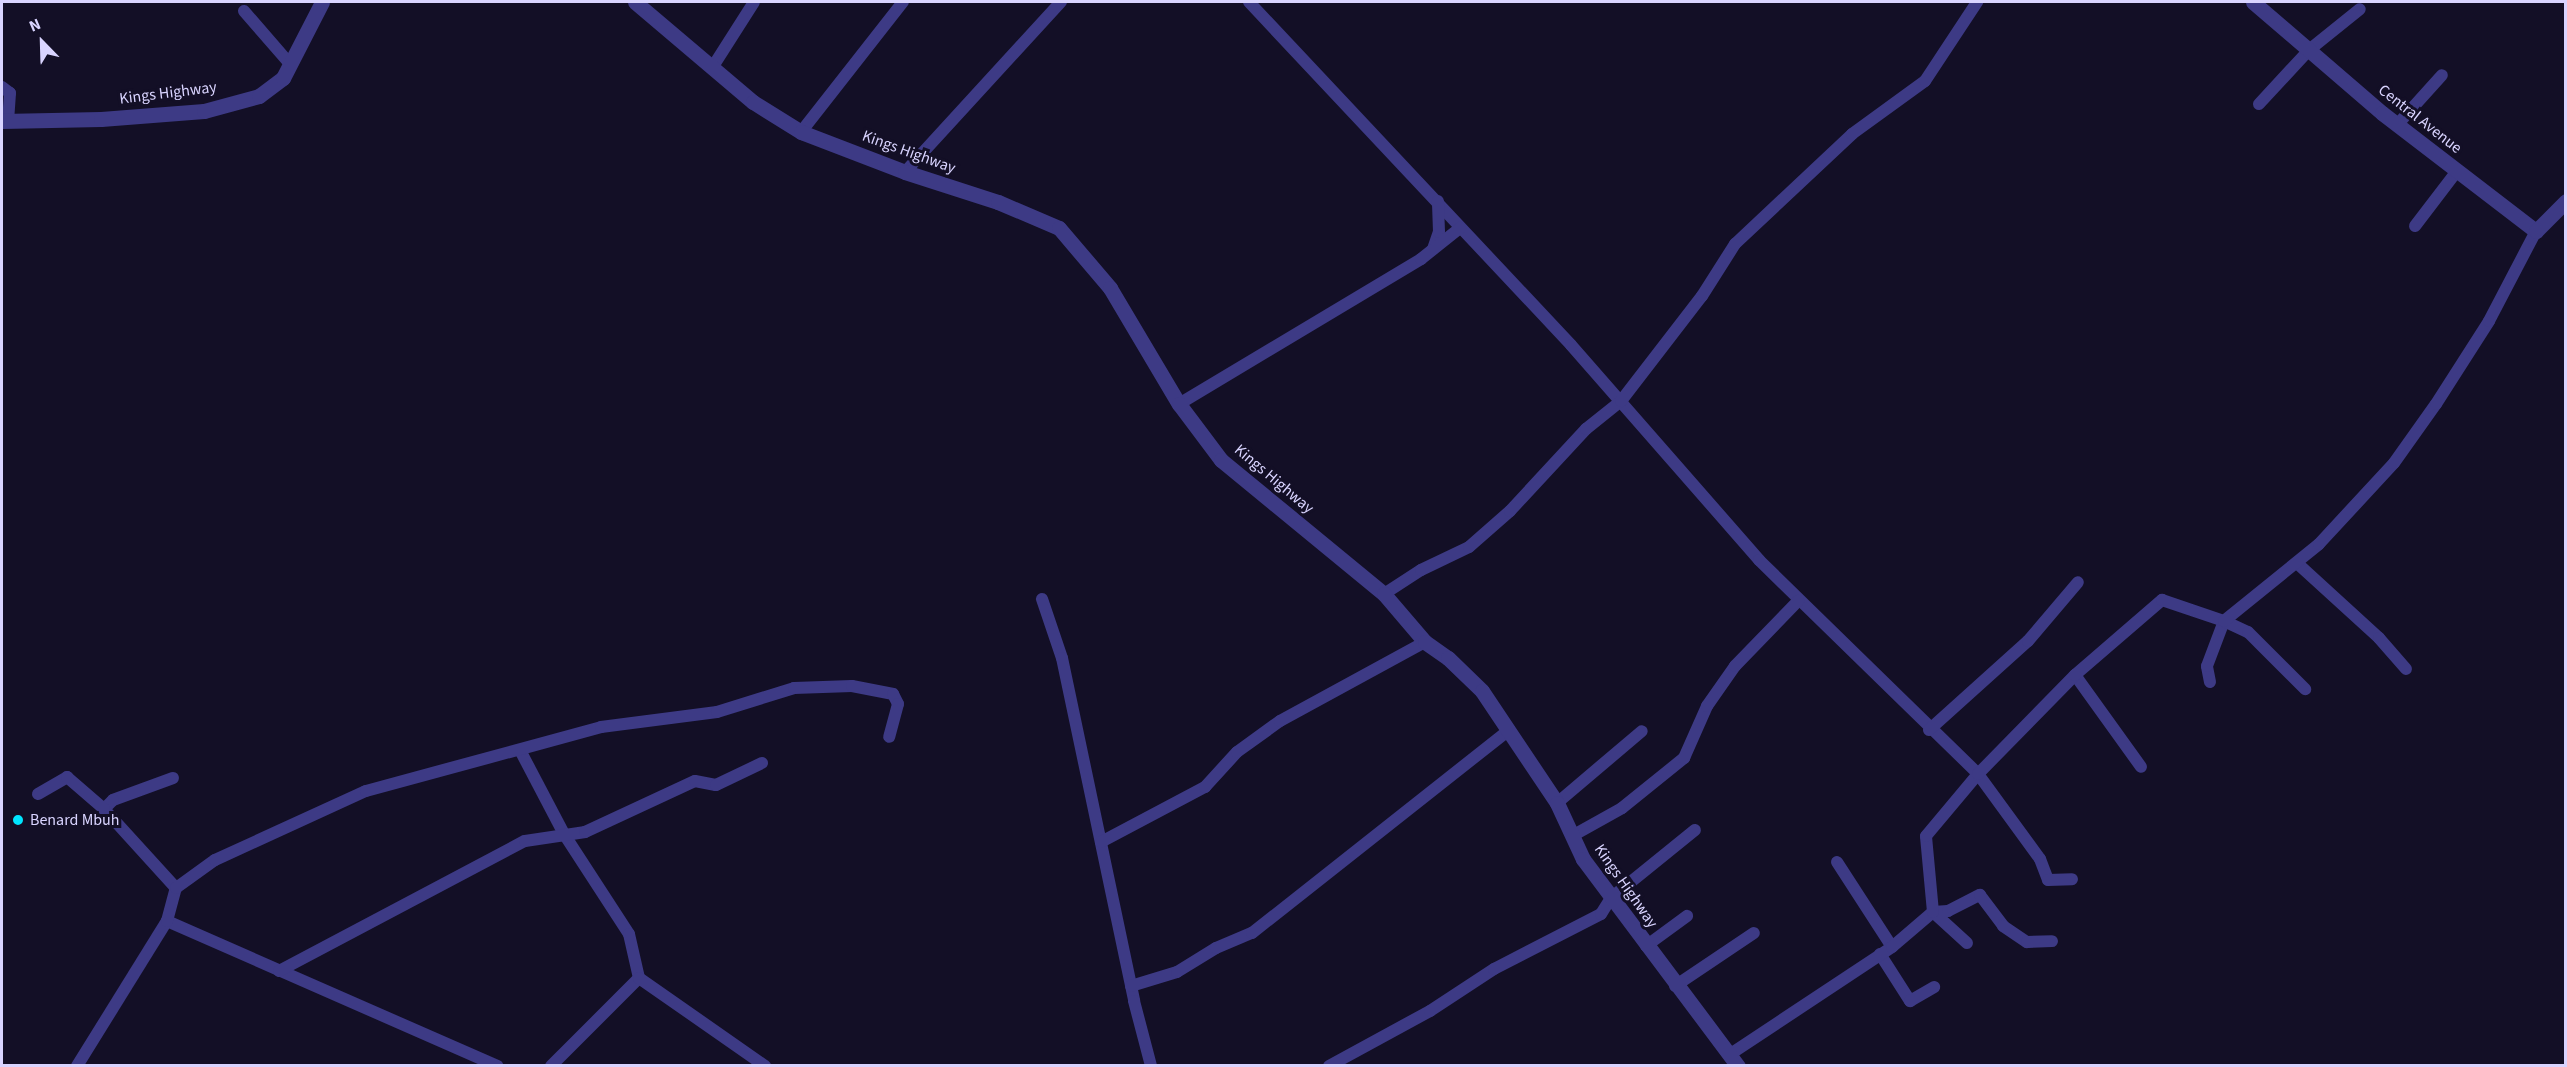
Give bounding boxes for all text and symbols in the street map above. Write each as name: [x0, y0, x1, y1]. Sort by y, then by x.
north arrow: [12, 12, 72, 72]
text: N: [26, 13, 44, 38]
street label: Kings Highway: [118, 78, 218, 108]
street label: Central Avenue: [2374, 80, 2466, 158]
street label: Kings Highway: [860, 126, 958, 178]
street label: Kings Highway: [1230, 440, 1318, 518]
place label: Benard Mbuh: [30, 810, 120, 830]
marker: Benard Mbuh: [11, 813, 25, 827]
street label: Kings Highway: [1590, 840, 1662, 932]

